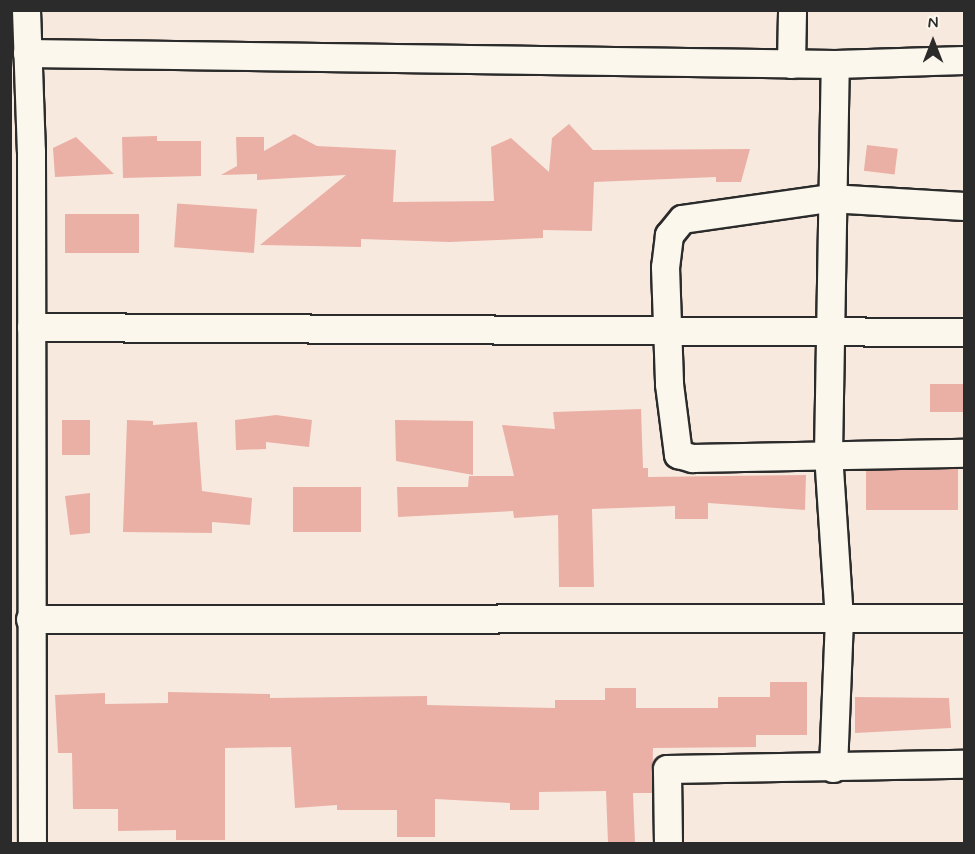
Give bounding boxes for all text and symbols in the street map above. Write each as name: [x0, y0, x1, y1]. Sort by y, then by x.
north arrow: [903, 12, 963, 72]
text: N: [928, 13, 938, 34]

